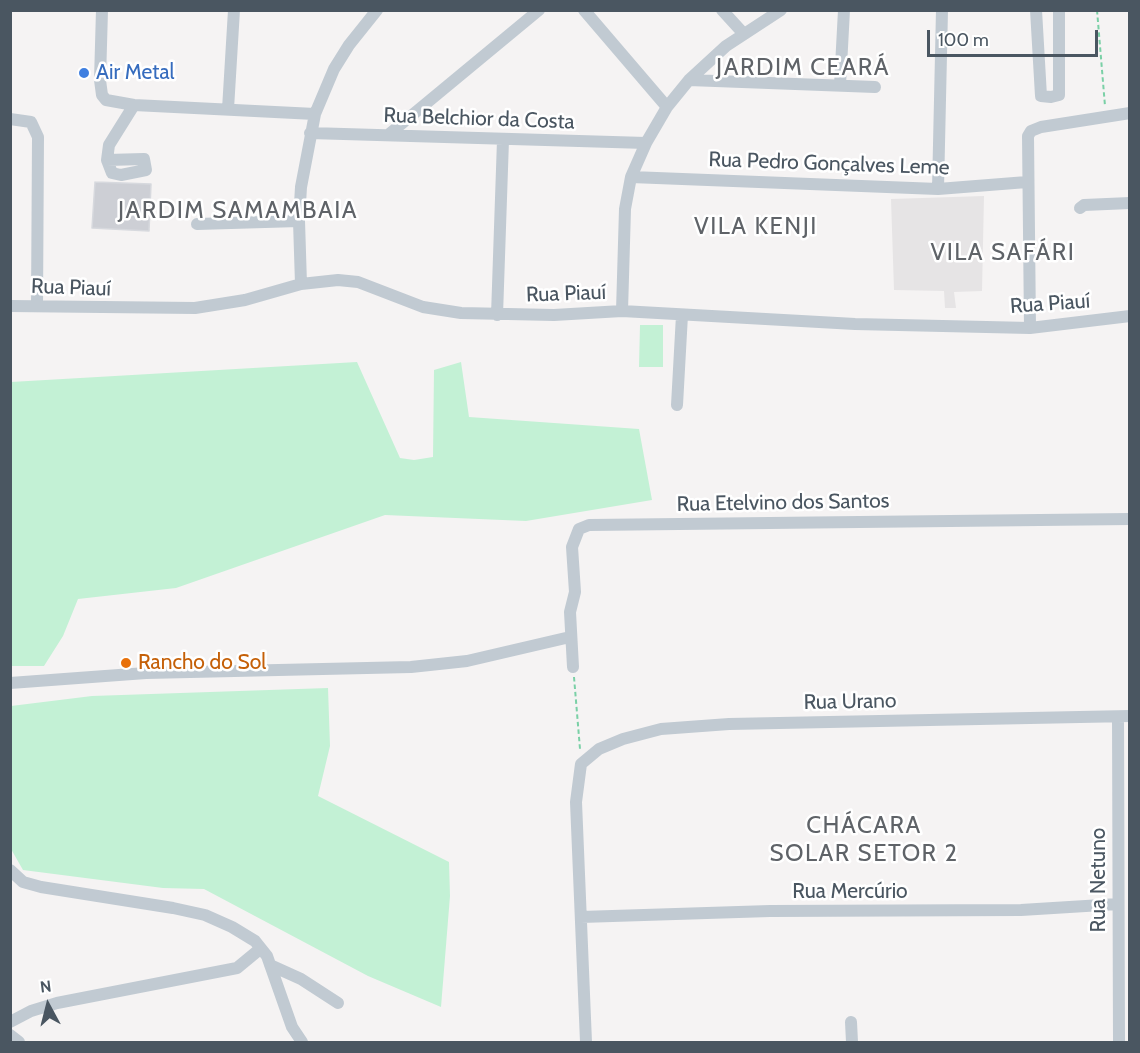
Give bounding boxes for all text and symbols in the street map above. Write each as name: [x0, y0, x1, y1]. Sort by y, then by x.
scale bar: [930, 18, 1101, 56]
text: 100 m: [938, 29, 989, 51]
district label: JARDIM CEARÁ: [716, 54, 890, 82]
place label: Air Metal: [96, 60, 174, 86]
marker: Air Metal: [77, 66, 91, 80]
street label: Rua Belchior da Costa: [383, 103, 575, 135]
street label: Rua Pedro Gonçalves Leme: [708, 147, 950, 181]
district label: JARDIM SAMAMBAIA: [118, 197, 358, 225]
district label: VILA KENJI: [694, 213, 818, 241]
district label: VILA SAFÁRI: [931, 239, 1075, 267]
street label: Rua Piauí: [31, 274, 111, 302]
street label: Rua Piauí: [526, 280, 606, 308]
street label: Rua Piauí: [1009, 289, 1091, 319]
street label: Rua Etelvino dos Santos: [676, 489, 890, 517]
place label: Rancho do Sol: [138, 650, 266, 676]
marker: Rancho do Sol: [119, 656, 133, 670]
street label: Rua Urano: [803, 689, 897, 715]
district label: CHÁCARA SOLAR SETOR 2: [769, 812, 959, 868]
street label: Rua Netuno: [1086, 828, 1112, 932]
street label: Rua Mercúrio: [792, 879, 908, 905]
north arrow: [18, 975, 78, 1035]
text: N: [39, 977, 53, 997]

